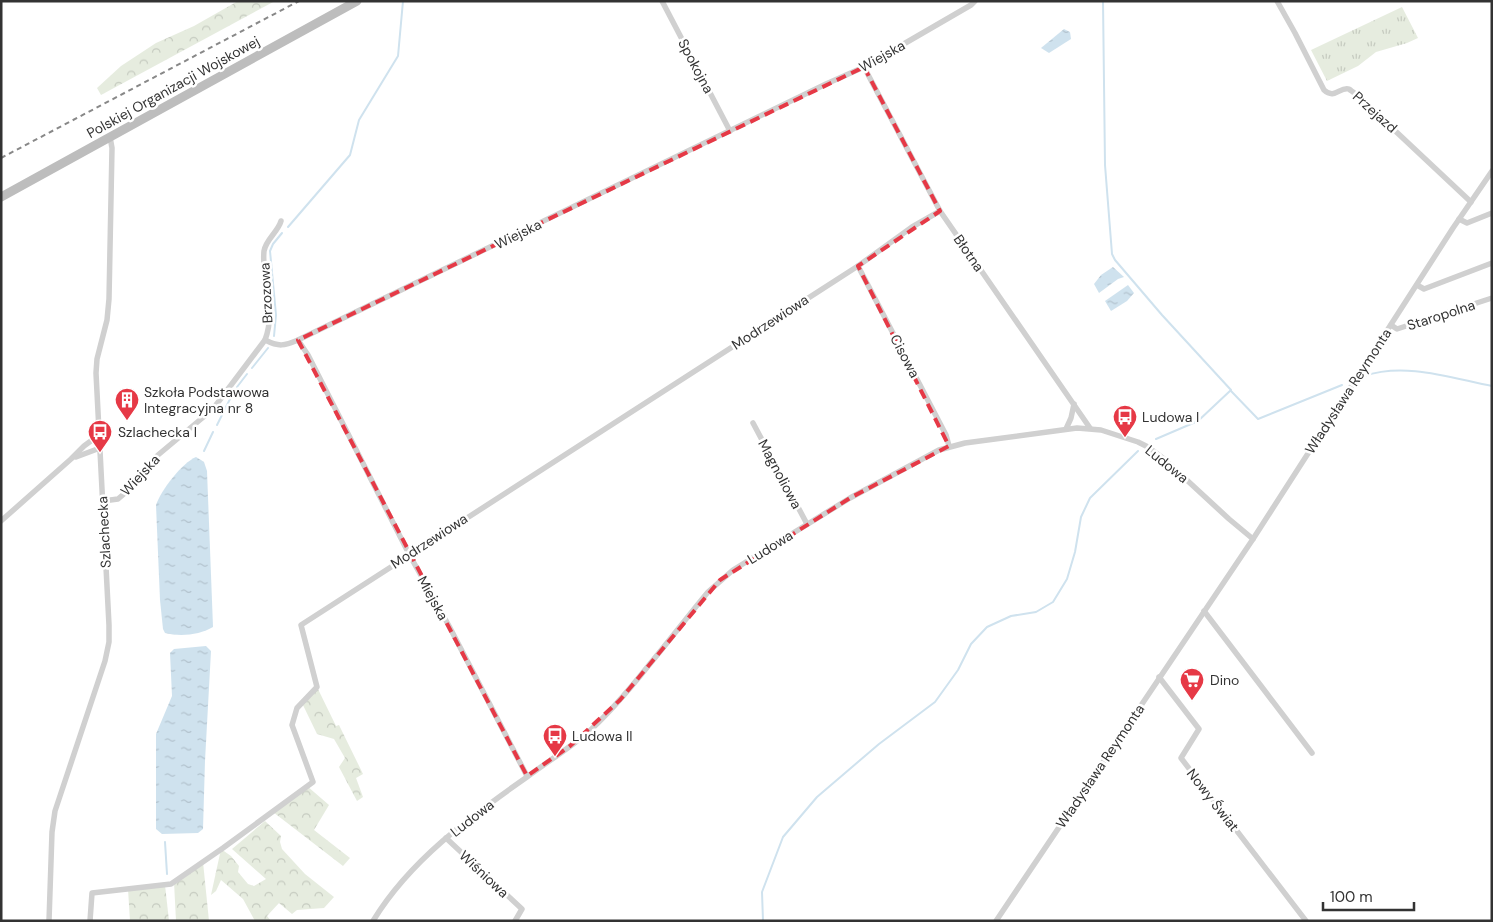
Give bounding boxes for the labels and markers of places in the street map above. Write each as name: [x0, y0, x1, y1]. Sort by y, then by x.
place label: Szkoła Podstawowa Integracyjna nr 8: [144, 383, 269, 417]
building icon: Szkoła Podstawowa Integracyjna nr 8: [114, 387, 140, 421]
bus stop icon: Ludowa I: [1112, 404, 1138, 438]
place label: Ludowa I: [1142, 408, 1199, 426]
bus stop icon: Szlachecka I: [87, 419, 113, 453]
place label: Szlachecka I: [118, 423, 197, 441]
supermarket icon: Dino: [1179, 667, 1205, 701]
place label: Dino: [1210, 671, 1239, 689]
bus stop icon: Ludowa II: [542, 723, 568, 757]
place label: Ludowa II: [572, 727, 633, 745]

